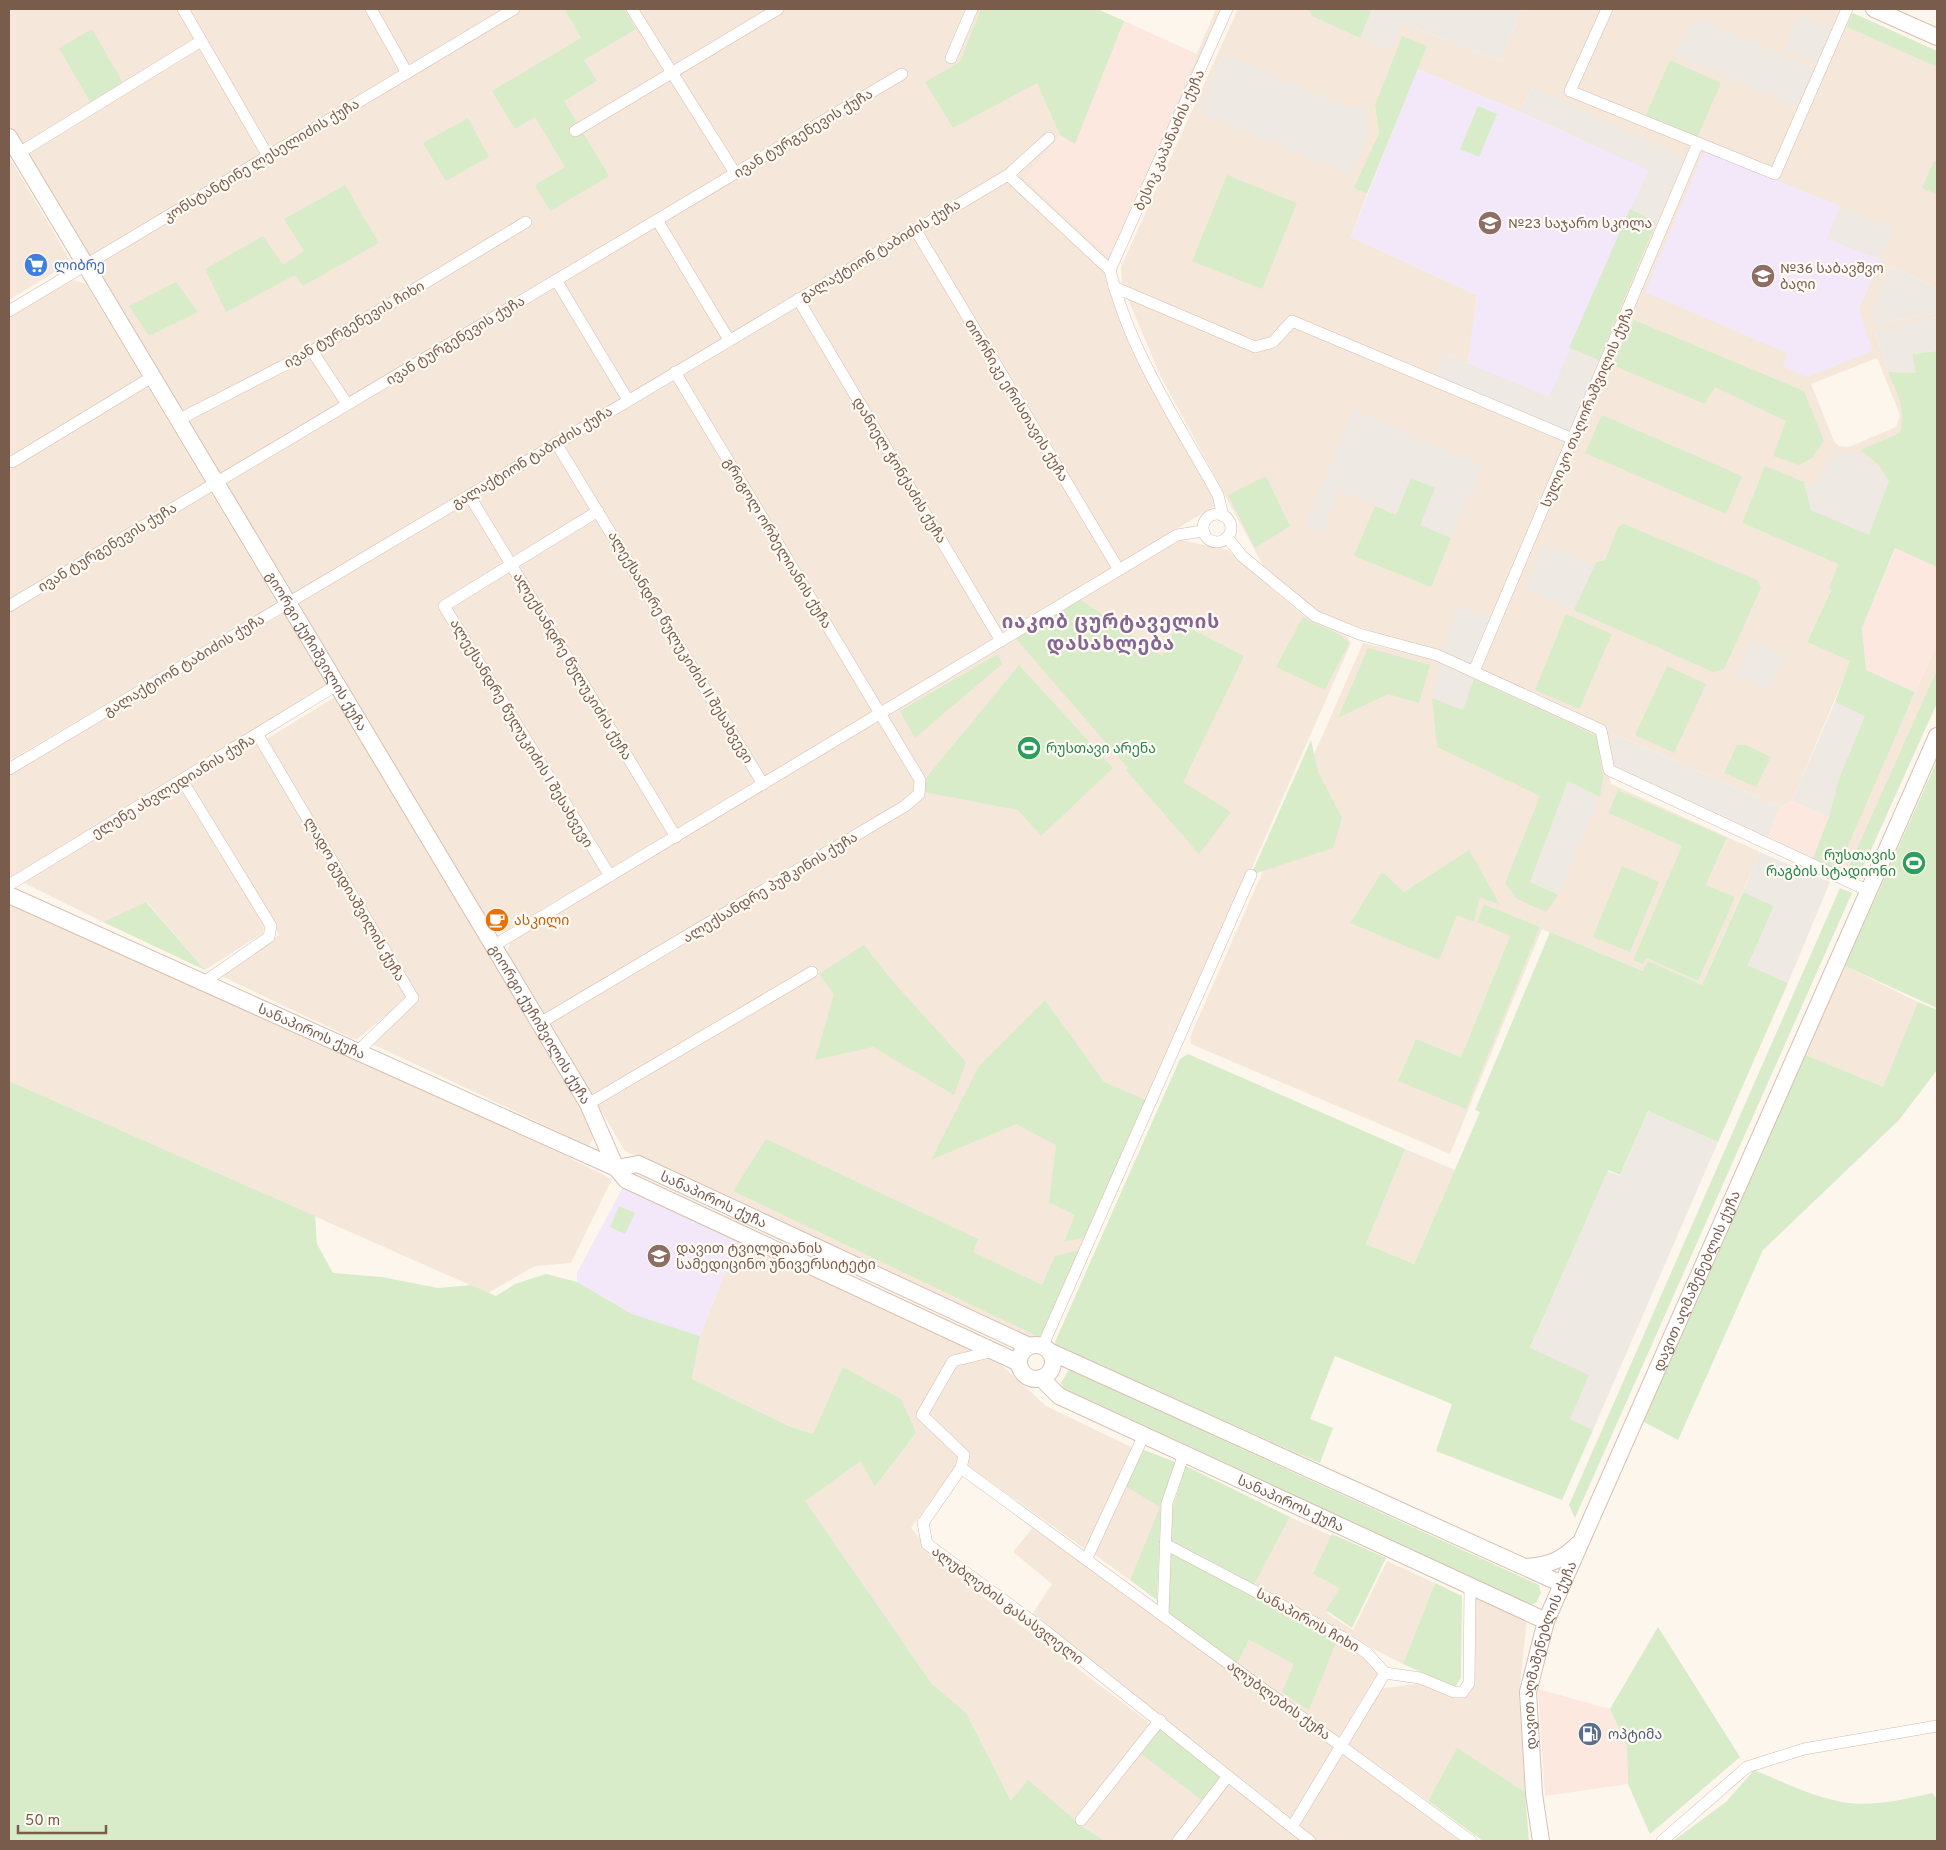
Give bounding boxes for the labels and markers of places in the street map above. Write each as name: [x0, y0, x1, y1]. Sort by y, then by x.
school or university icon: №23 საჯარო სკოლა: [1477, 210, 1503, 236]
place label: №23 საჯარო სკოლა: [1508, 216, 1652, 233]
supermarket icon: ლიბრე: [23, 252, 49, 278]
place label: ლიბრე: [54, 258, 105, 275]
place label: №36 საბავშვო ბაღი: [1780, 261, 1884, 294]
school or university icon: №36 საბავშვო ბაღი: [1750, 263, 1776, 289]
sports icon: რუსთავი არენა: [1016, 735, 1042, 761]
place label: რუსთავი არენა: [1046, 741, 1156, 758]
place label: რუსთავის რაგბის სტადიონი: [1766, 848, 1896, 881]
sports icon: რუსთავის რაგბის სტადიონი: [1901, 850, 1927, 876]
cafe icon: ასკილი: [484, 907, 510, 933]
place label: ასკილი: [514, 913, 569, 930]
place label: დავით ტვილდიანის სამედიცინო უნივერსიტეტი: [676, 1241, 876, 1274]
school or university icon: დავით ტვილდიანის სამედიცინო უნივერსიტეტი: [646, 1243, 672, 1269]
fuel station icon: ოპტიმა: [1577, 1721, 1603, 1747]
place label: ოპტიმა: [1608, 1727, 1662, 1744]

